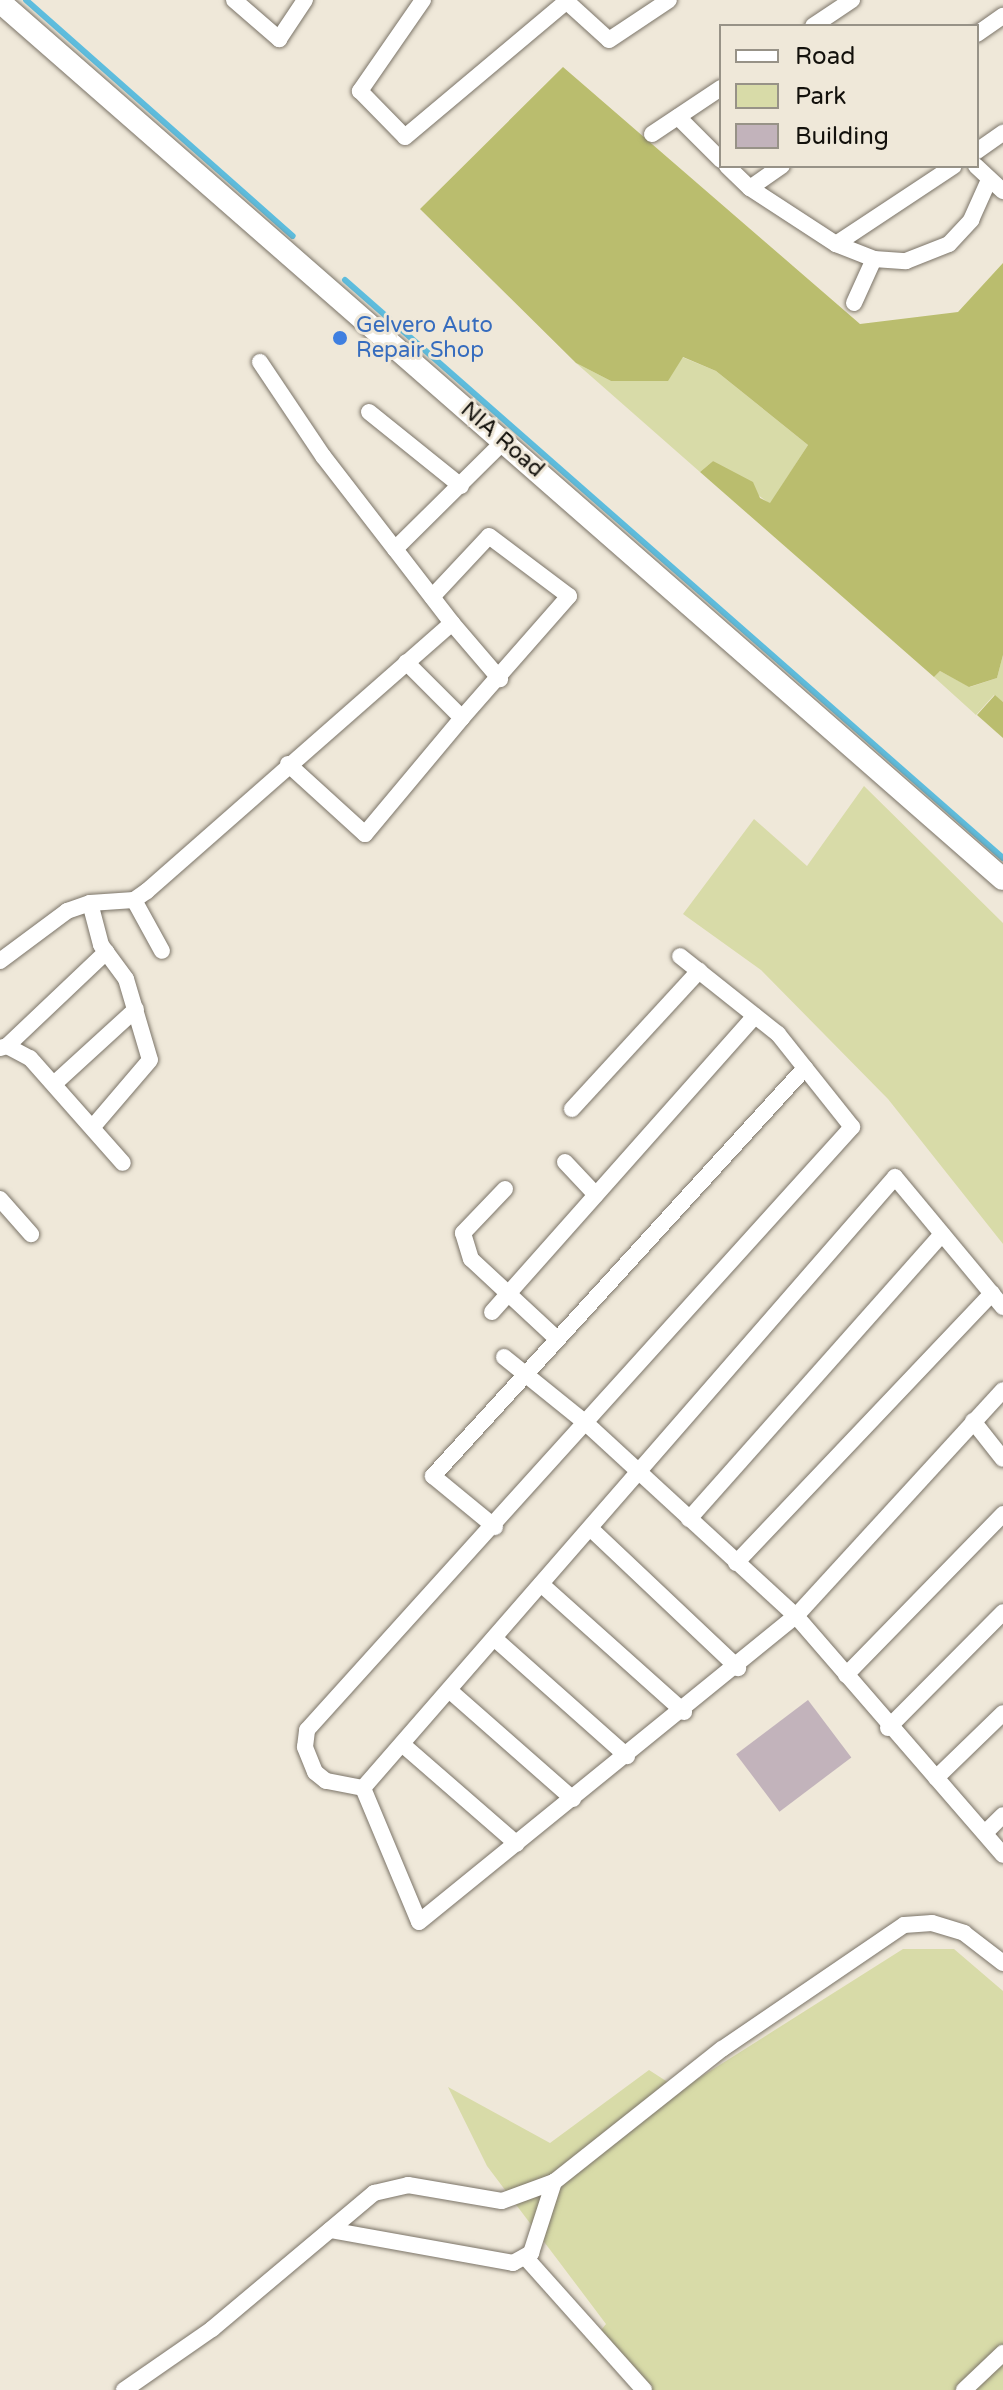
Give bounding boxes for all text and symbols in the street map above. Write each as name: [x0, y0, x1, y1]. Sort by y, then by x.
legend: [719, 24, 979, 168]
text: Road: [795, 42, 855, 71]
text: Park: [795, 82, 846, 111]
text: Building: [795, 122, 889, 151]
place label: Gelvero Auto Repair Shop: [356, 312, 493, 364]
marker: Gelvero Auto Repair Shop: [331, 329, 349, 347]
street label: NIA Road: [455, 397, 549, 483]

